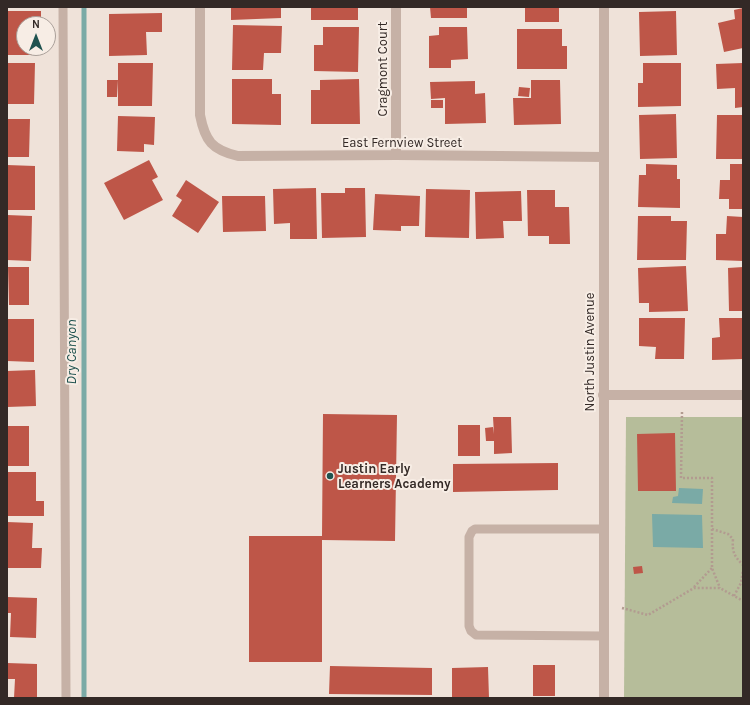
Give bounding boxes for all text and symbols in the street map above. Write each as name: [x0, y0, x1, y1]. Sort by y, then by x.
north arrow: [16, 16, 56, 56]
text: N: [32, 18, 40, 31]
street label: Cragmont Court: [375, 22, 391, 116]
street label: East Fernview Street: [342, 135, 462, 151]
street label: North Justin Avenue: [582, 293, 598, 411]
water label: Dry Canyon: [64, 319, 80, 385]
place label: Justin Early Learners Academy: [338, 461, 451, 492]
marker: Justin Early Learners Academy: [325, 471, 335, 481]

